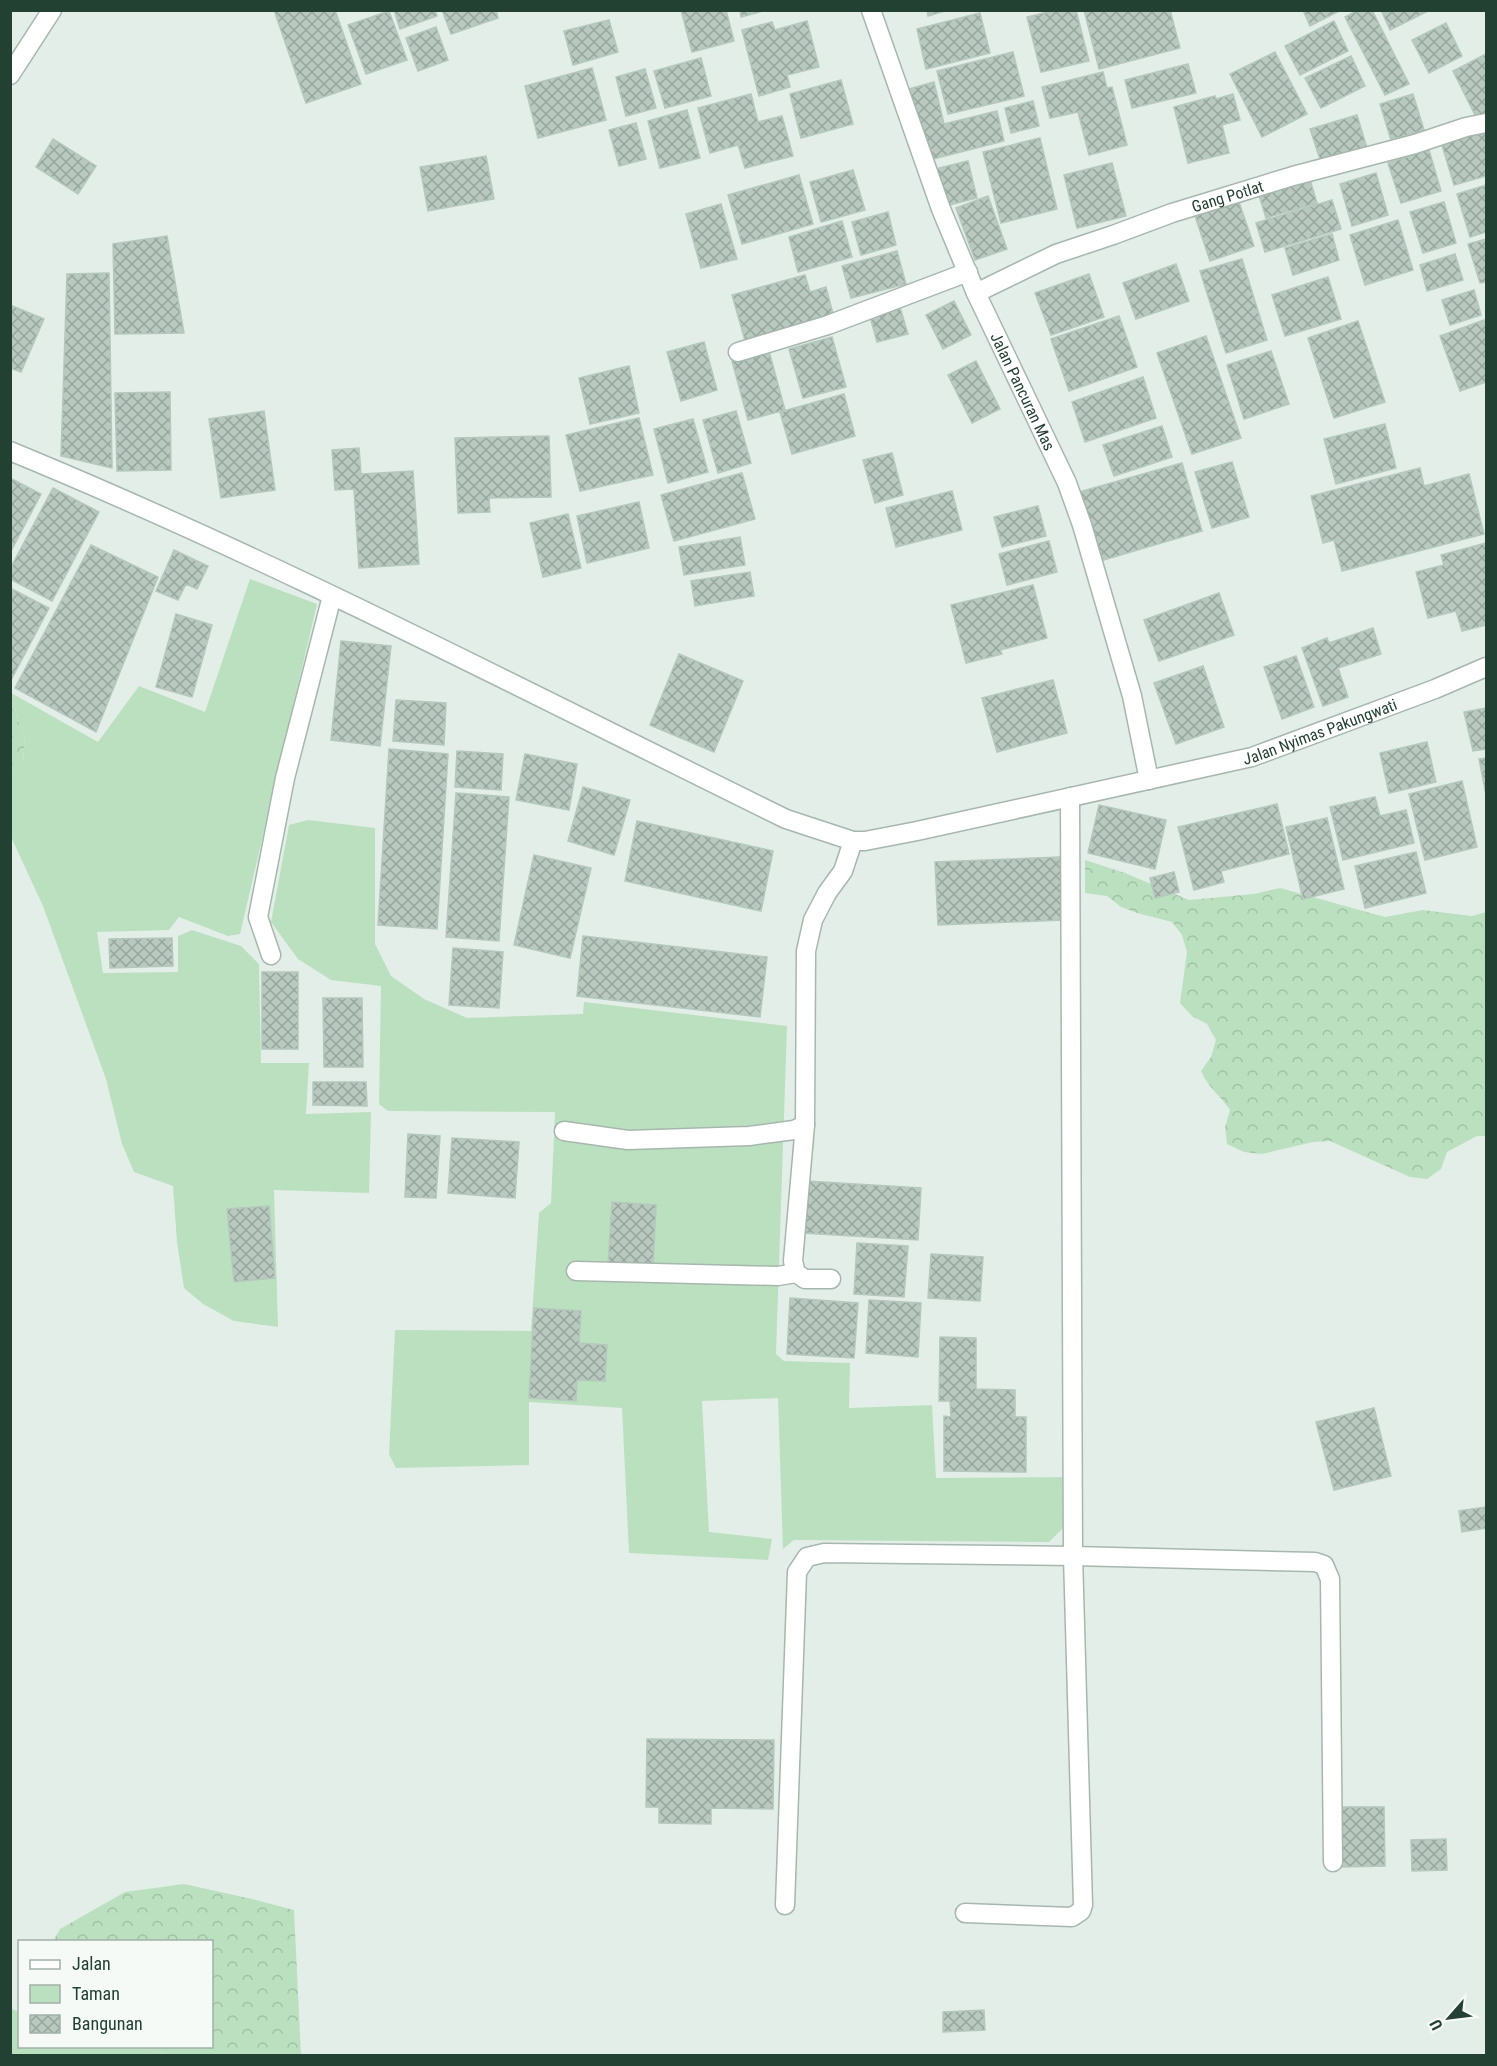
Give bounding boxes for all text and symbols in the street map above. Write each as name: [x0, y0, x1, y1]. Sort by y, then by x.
street label: Gang Potlat: [1189, 177, 1266, 216]
street label: Jalan Pancuran Mas: [986, 330, 1059, 453]
street label: Jalan Nyimas Pakungwati: [1241, 695, 1400, 769]
legend: [18, 1940, 213, 2048]
text: Jalan: [72, 1953, 111, 1974]
text: Taman: [72, 1983, 120, 2004]
north arrow: [1419, 1988, 1479, 2048]
text: Bangunan: [72, 2013, 143, 2034]
text: U: [1426, 2016, 1447, 2033]

